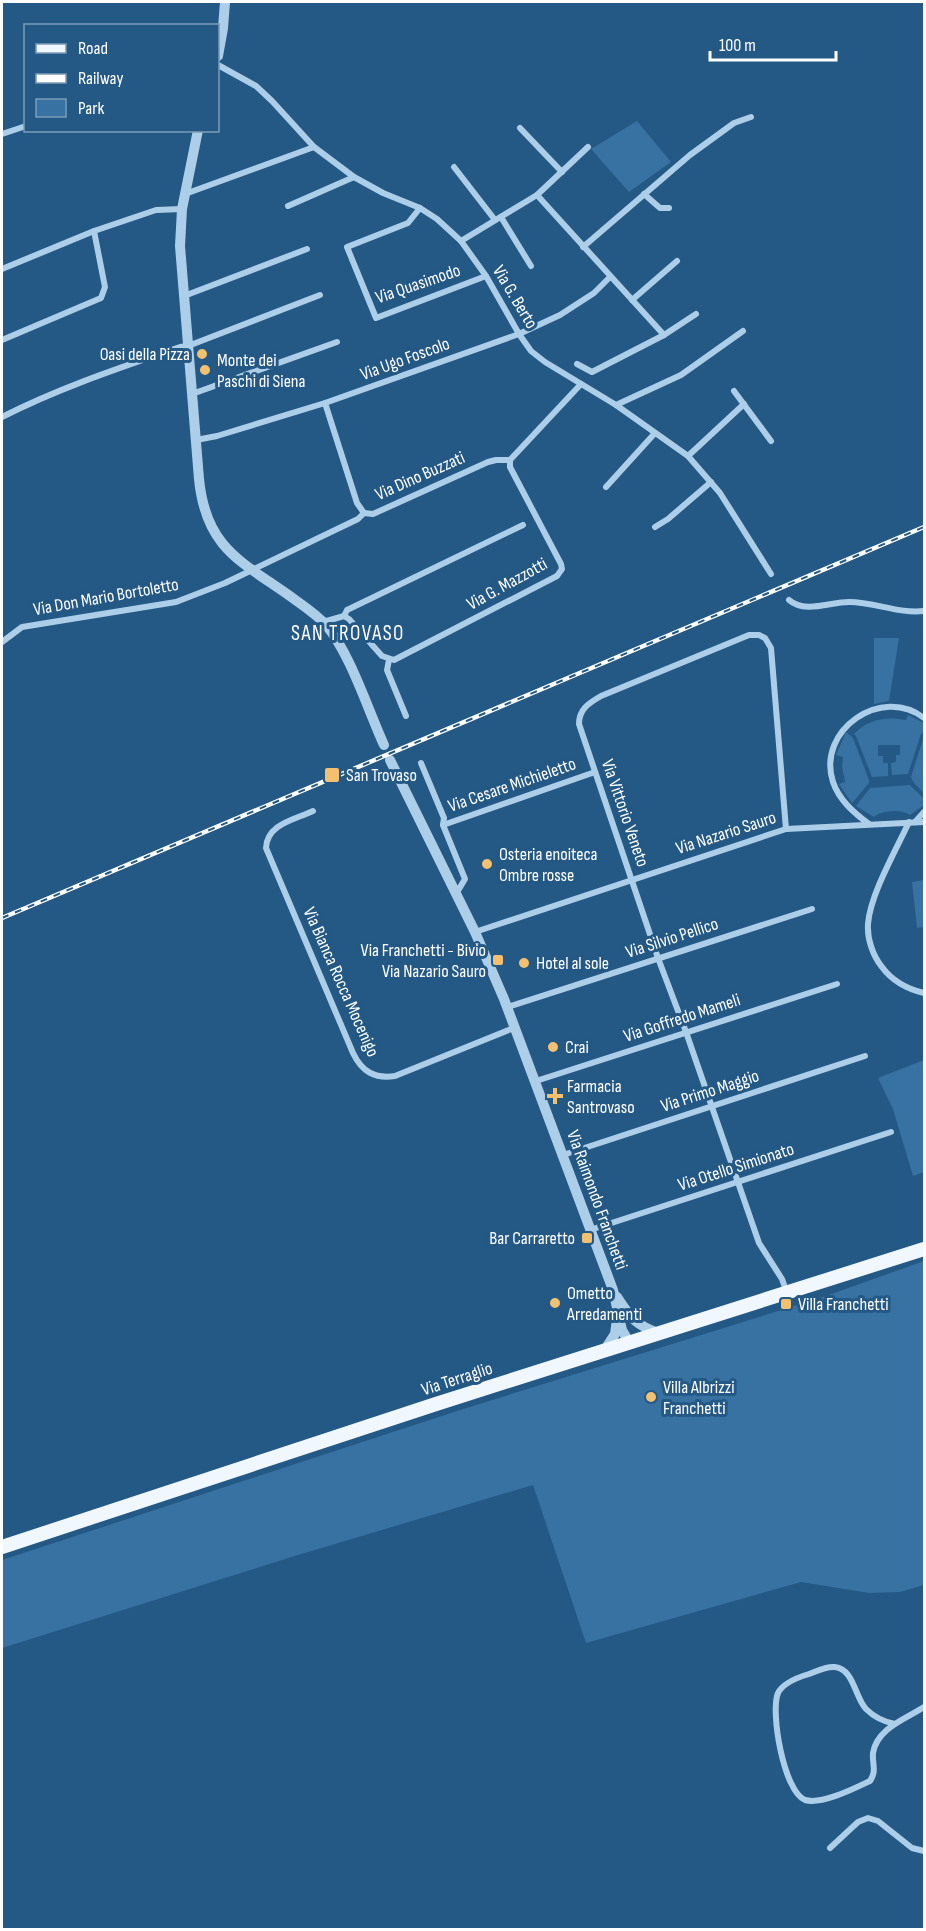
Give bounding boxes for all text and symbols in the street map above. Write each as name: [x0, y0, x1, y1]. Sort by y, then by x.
legend: [24, 24, 219, 132]
scale bar: [710, 24, 836, 62]
text: 100 m: [719, 35, 756, 56]
text: Road: [78, 38, 108, 59]
text: Railway: [78, 68, 123, 89]
text: Park: [78, 98, 104, 119]
street label: Via Quasimodo: [373, 260, 463, 308]
street label: Via G. Berto: [488, 262, 542, 332]
street label: Via Ugo Foscolo: [357, 333, 453, 385]
place label: Oasi della Pizza: [100, 344, 190, 365]
marker: Oasi della Pizza: [195, 347, 209, 361]
place label: Monte dei Paschi di Siena: [217, 350, 306, 392]
marker: Monte dei Paschi di Siena: [198, 363, 212, 377]
street label: Via Dino Buzzati: [372, 447, 468, 505]
street label: Via G. Mazzotti: [463, 553, 551, 615]
street label: Via Don Mario Bortoletto: [32, 574, 180, 620]
district label: SAN TROVASO: [291, 621, 405, 646]
street label: Via Cesare Michieletto: [445, 753, 579, 817]
street label: Via Vittorio Veneto: [597, 756, 653, 870]
place label: San Trovaso: [346, 765, 417, 786]
marker: San Trovaso: [323, 766, 341, 784]
street label: Via Nazario Sauro: [673, 807, 779, 859]
place label: Osteria enoiteca Ombre rosse: [499, 844, 598, 886]
marker: Osteria enoiteca Ombre rosse: [480, 857, 494, 871]
street label: Via Bianca Rocca Mocenigo: [299, 904, 383, 1060]
street label: Via Silvio Pellico: [623, 913, 721, 963]
place label: Via Franchetti - Bivio Via Nazario Sauro: [361, 940, 486, 982]
marker: Via Franchetti - Bivio Via Nazario Sauro: [491, 953, 505, 967]
place label: Hotel al sole: [536, 953, 609, 974]
marker: Hotel al sole: [517, 956, 531, 970]
street label: Via Goffredo Mameli: [621, 989, 743, 1047]
place label: Crai: [565, 1037, 589, 1058]
marker: Crai: [546, 1040, 560, 1054]
street label: Via Primo Maggio: [658, 1065, 762, 1117]
place label: Farmacia Santrovaso: [567, 1076, 635, 1118]
marker: Farmacia Santrovaso: [548, 1089, 562, 1103]
street label: Via Raimondo Franchetti: [562, 1127, 632, 1273]
street label: Via Otello Simionato: [675, 1138, 797, 1196]
place label: Bar Carraretto: [489, 1228, 575, 1249]
marker: Bar Carraretto: [580, 1231, 594, 1245]
place label: Ometto Arredamenti: [566, 1283, 642, 1325]
place label: Villa Franchetti: [798, 1294, 889, 1315]
marker: Ometto Arredamenti: [548, 1296, 562, 1310]
marker: Villa Franchetti: [779, 1297, 793, 1311]
street label: Via Terraglio: [419, 1358, 495, 1400]
place label: Villa Albrizzi Franchetti: [663, 1377, 734, 1419]
marker: Villa Albrizzi Franchetti: [644, 1390, 658, 1404]

